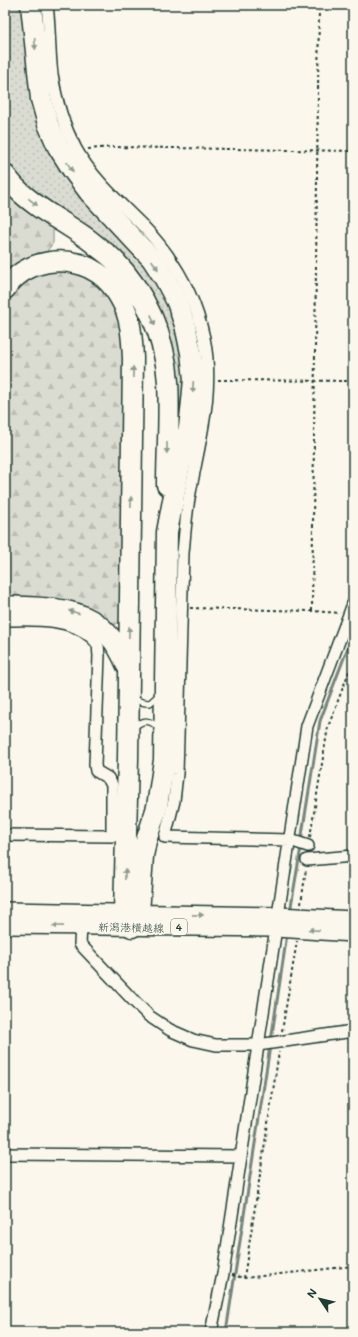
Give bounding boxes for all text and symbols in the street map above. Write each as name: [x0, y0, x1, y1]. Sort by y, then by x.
one-way arrow: [31, 38, 38, 50]
one-way arrow: [66, 162, 74, 172]
one-way arrow: [28, 198, 39, 206]
one-way arrow: [152, 259, 159, 270]
one-way arrow: [151, 315, 157, 327]
one-way arrow: [130, 365, 136, 378]
one-way arrow: [190, 381, 197, 393]
one-way arrow: [164, 442, 171, 454]
one-way arrow: [128, 495, 134, 508]
one-way arrow: [67, 609, 79, 615]
one-way arrow: [126, 625, 132, 638]
one-way arrow: [122, 867, 128, 880]
one-way arrow: [192, 912, 205, 918]
street label: 新潟港横越線: [98, 919, 164, 935]
road number: 4: [171, 919, 187, 935]
one-way arrow: [51, 923, 64, 929]
one-way arrow: [308, 927, 320, 934]
north arrow: [300, 1279, 340, 1319]
text: N: [303, 1285, 320, 1301]

